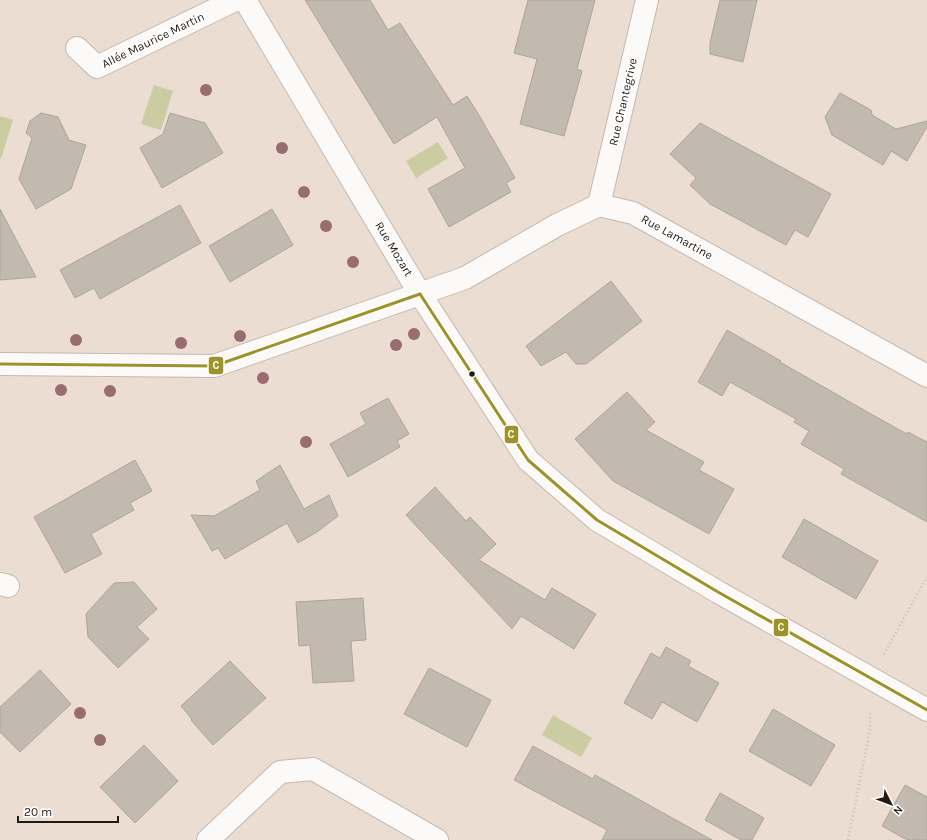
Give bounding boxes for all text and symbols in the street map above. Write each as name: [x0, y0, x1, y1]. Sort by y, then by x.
street label: Allée Maurice Martin: [99, 9, 207, 71]
street label: Rue Chantegrive: [606, 57, 640, 147]
street label: Rue Lamartine: [639, 212, 715, 262]
street label: Rue Mozart: [372, 219, 416, 279]
line badge: C: [208, 356, 224, 375]
text: C: [213, 359, 220, 372]
unlabelled marker: [467, 369, 477, 379]
line badge: C: [504, 425, 519, 444]
text: C: [508, 428, 515, 441]
line badge: C: [773, 618, 789, 637]
text: C: [778, 621, 785, 634]
north arrow: [871, 784, 911, 824]
scale bar: [18, 798, 118, 824]
text: N: [891, 803, 906, 818]
text: 20 m: [24, 805, 52, 819]

